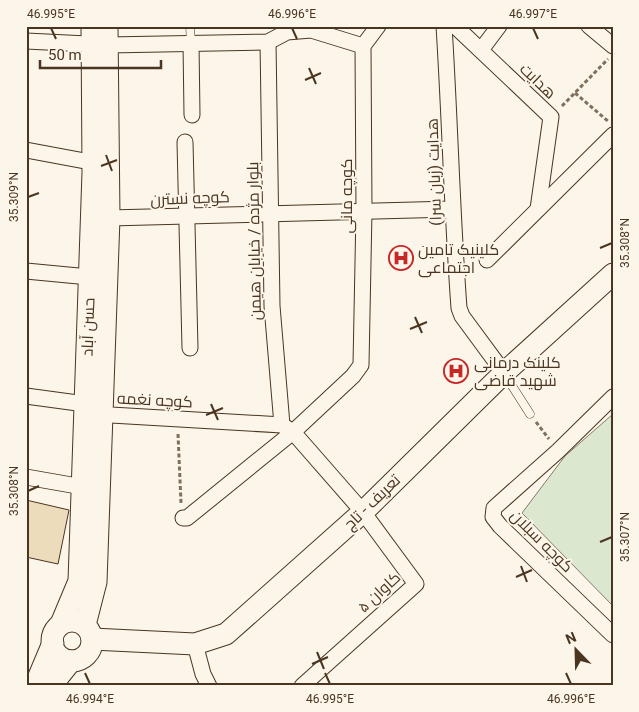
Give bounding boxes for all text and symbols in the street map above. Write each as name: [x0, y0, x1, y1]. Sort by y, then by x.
text: 46.995°E: [27, 7, 75, 21]
text: 46.996°E: [268, 7, 316, 21]
text: 46.997°E: [509, 7, 557, 21]
scale bar: [40, 38, 161, 70]
text: 50 m: [48, 46, 82, 64]
street label: هدایت: [516, 59, 560, 103]
street label: هدایت (زبان سرا): [423, 118, 446, 226]
street label: کوچه مانی: [337, 159, 358, 233]
street label: بلوار مژده / خیابان هیمن: [243, 161, 266, 321]
text: 35.309°N: [7, 172, 21, 222]
street label: کوچه نسترن: [150, 187, 230, 211]
text: 35.308°N: [618, 218, 632, 268]
place label: کلینیک تامین اجتماعی: [418, 240, 499, 278]
hospital icon: کلینیک تامین اجتماعی: [388, 245, 414, 271]
street label: حسن آباد: [77, 297, 100, 357]
place label: کلینک درمانی شهید قاضی: [474, 353, 561, 391]
hospital icon: کلینک درمانی شهید قاضی: [443, 358, 469, 384]
street label: کوچه نغمه: [117, 389, 193, 413]
text: 35.308°N: [7, 466, 21, 516]
street label: تعریف - تاج: [340, 470, 406, 535]
street label: کوچه سبلان: [505, 506, 577, 578]
text: 35.307°N: [618, 512, 632, 562]
street label: کاوان ۵: [354, 568, 405, 617]
north arrow: [552, 624, 602, 674]
text: N: [563, 629, 579, 647]
text: 46.994°E: [66, 692, 114, 706]
text: 46.995°E: [306, 692, 354, 706]
text: 46.996°E: [547, 692, 595, 706]

